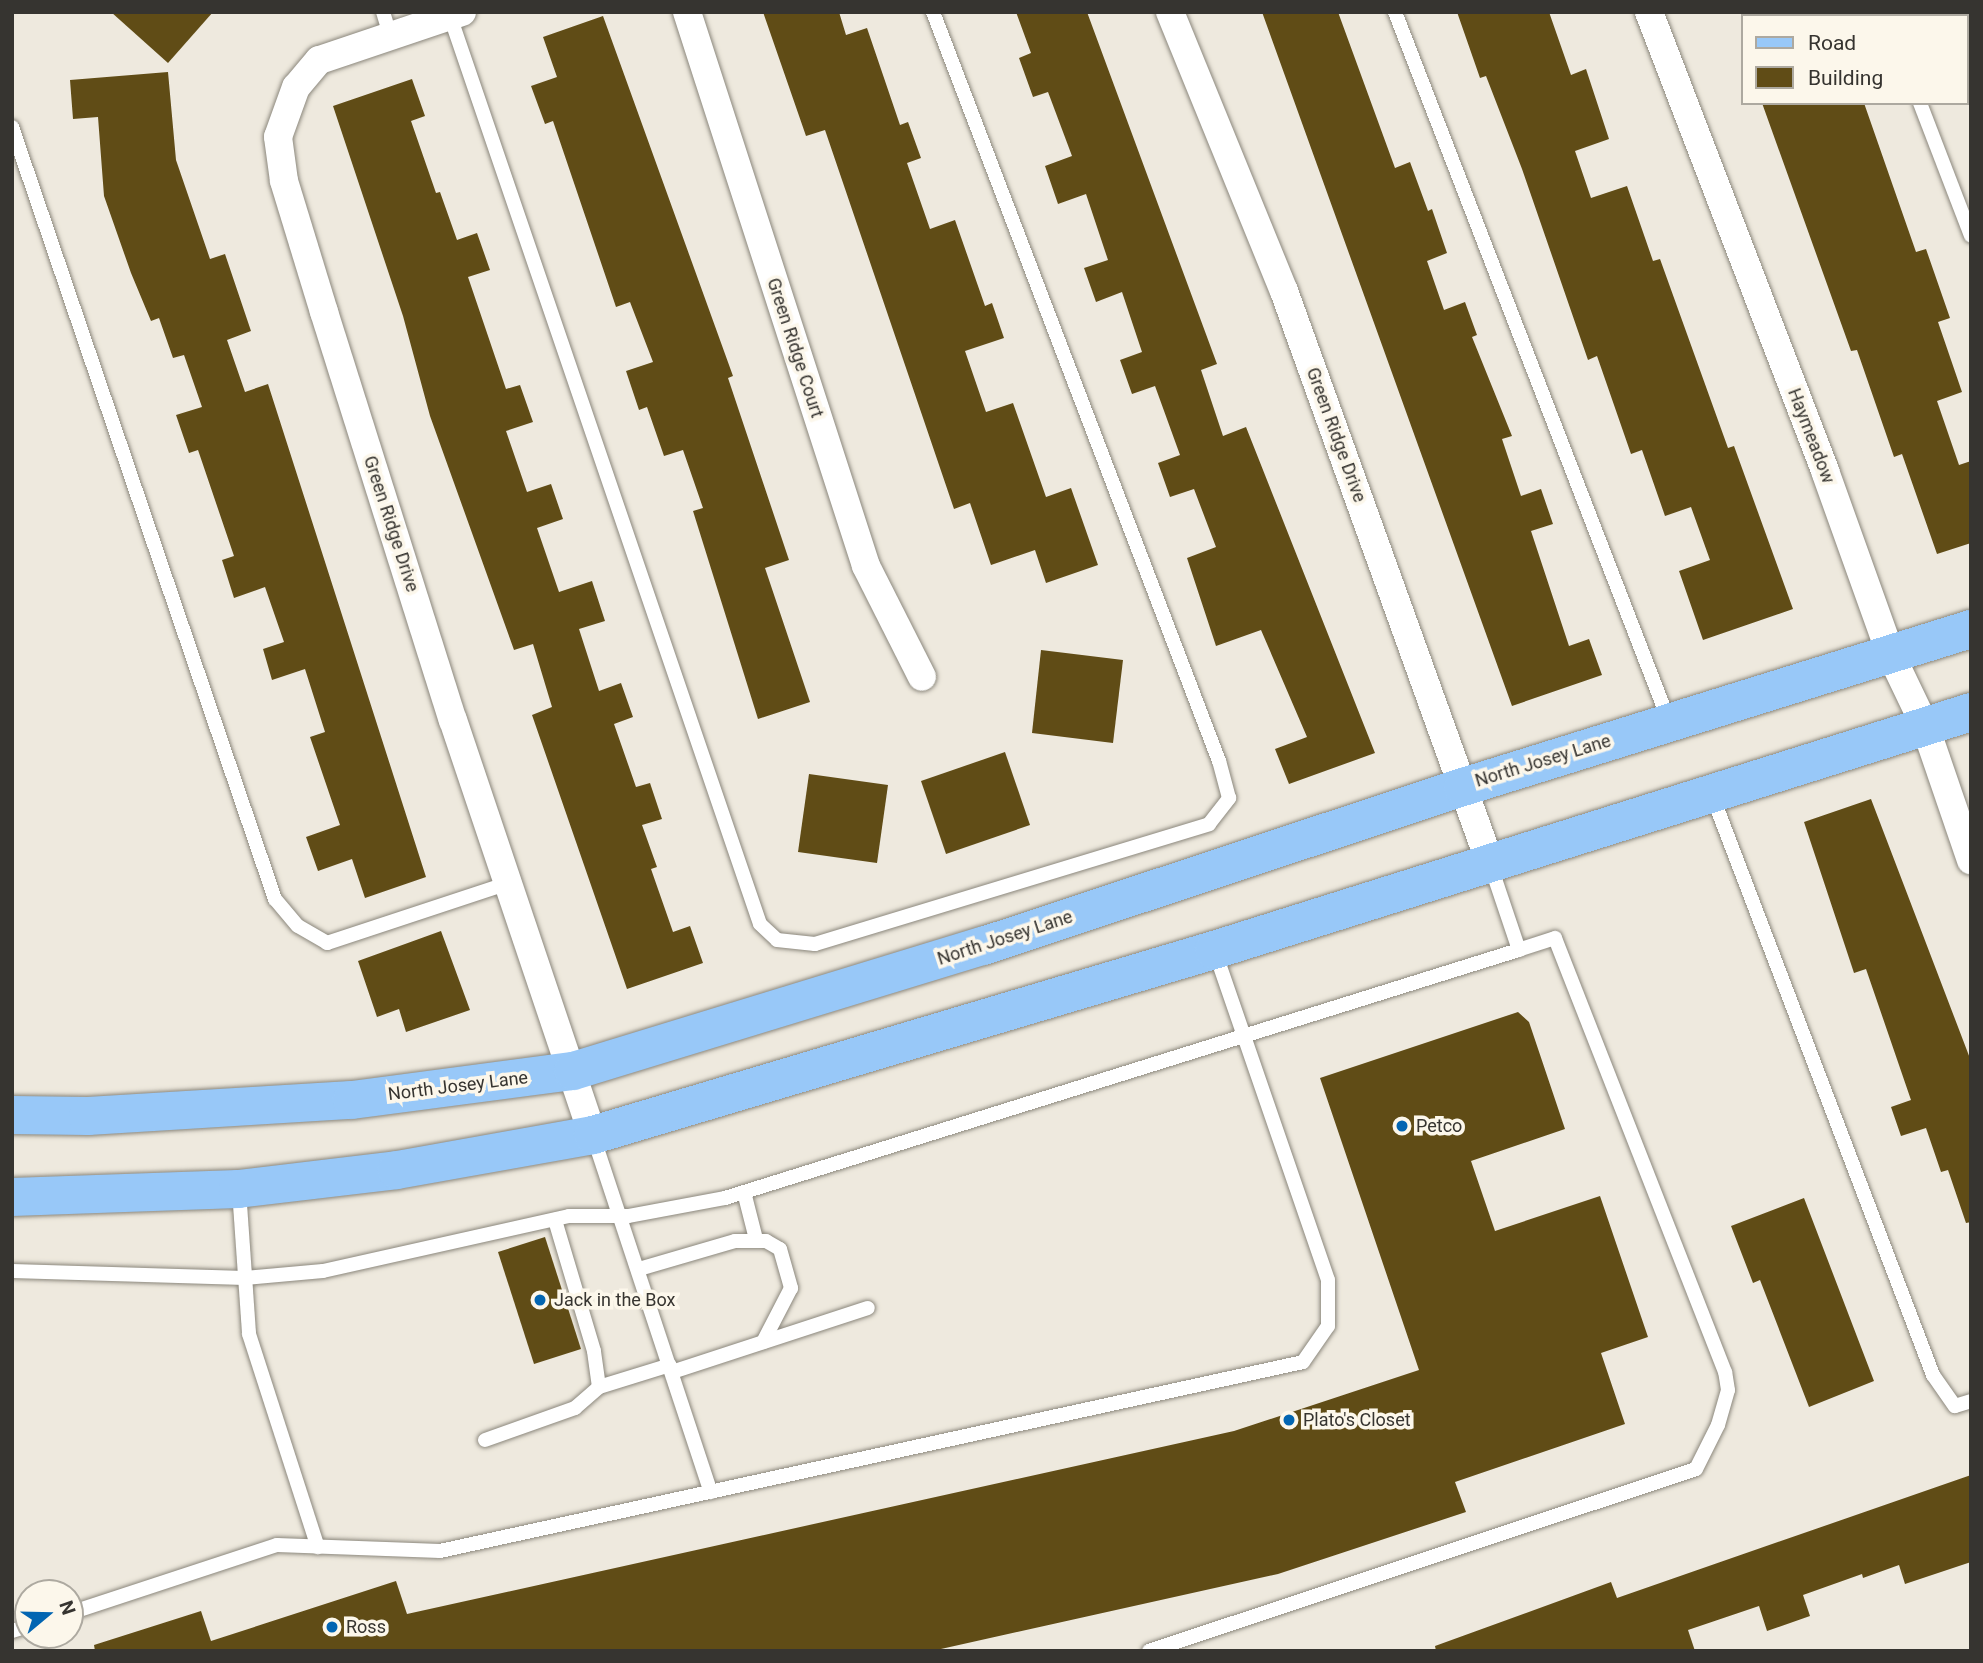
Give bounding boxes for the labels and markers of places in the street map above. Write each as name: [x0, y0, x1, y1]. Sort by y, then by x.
place label: Petco: [1416, 1115, 1462, 1137]
marker: Petco: [1394, 1118, 1410, 1134]
place label: Jack in the Box: [554, 1289, 676, 1311]
marker: Jack in the Box: [532, 1292, 548, 1308]
place label: Plato's Closet: [1303, 1409, 1411, 1431]
marker: Plato's Closet: [1281, 1412, 1297, 1428]
place label: Ross: [346, 1616, 386, 1638]
marker: Ross: [324, 1619, 340, 1635]

